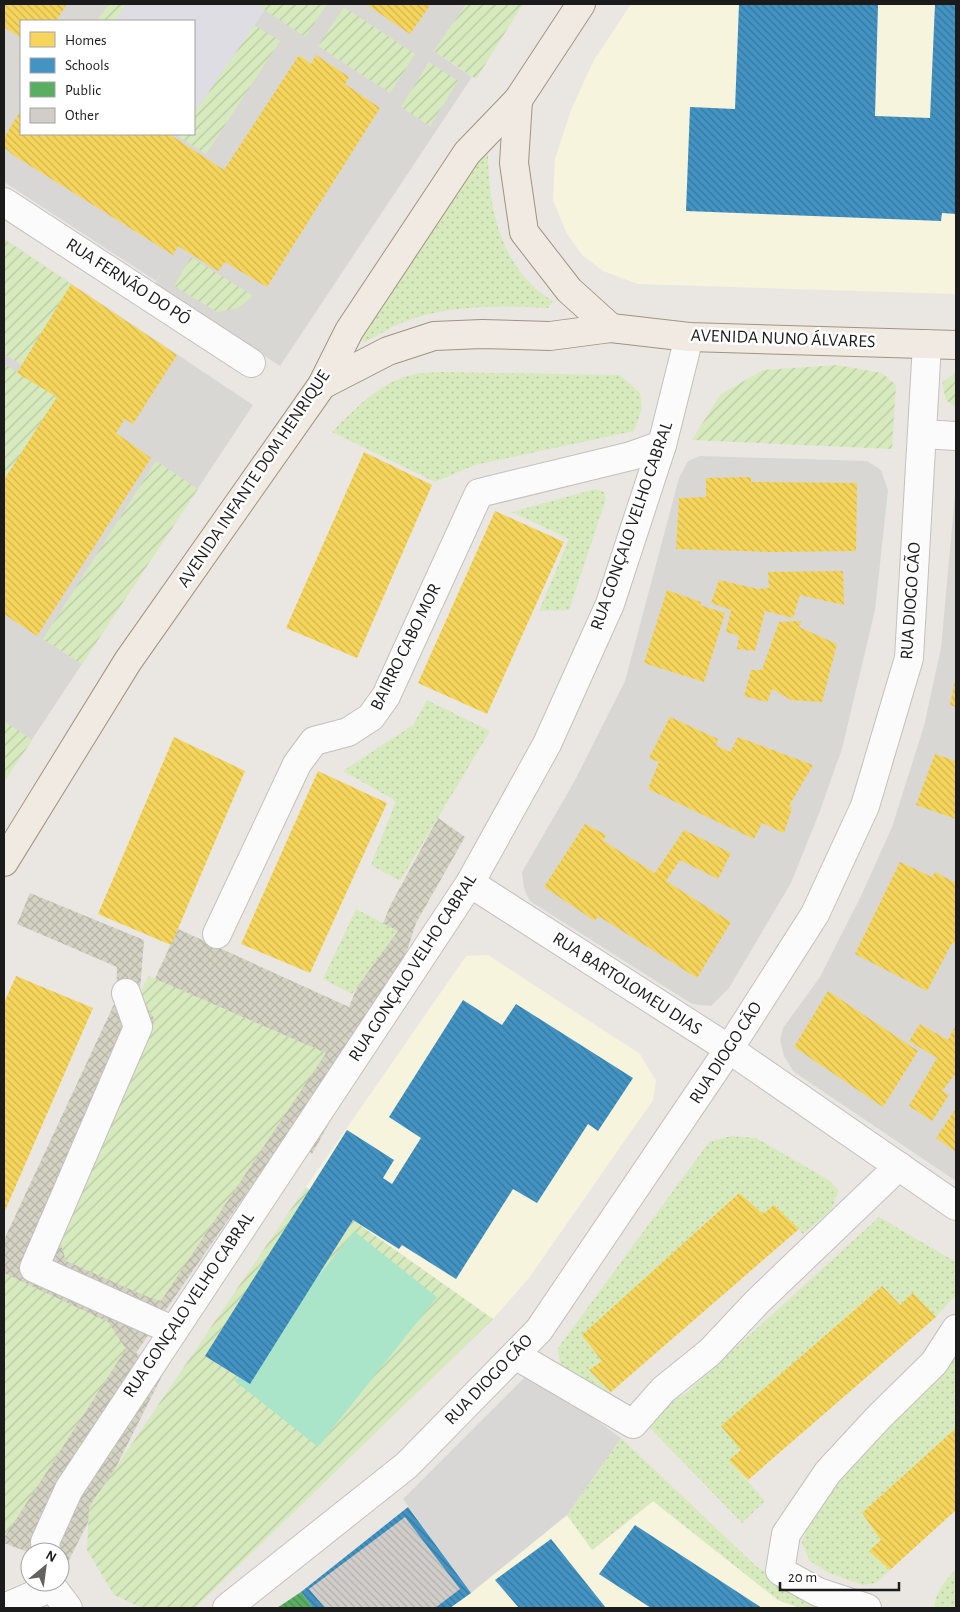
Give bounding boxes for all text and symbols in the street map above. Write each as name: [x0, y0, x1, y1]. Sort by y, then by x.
legend: [20, 20, 195, 135]
text: Homes: [65, 33, 107, 48]
text: Schools: [65, 58, 109, 73]
text: Public: [65, 83, 101, 98]
text: Other: [65, 108, 99, 123]
street label: RUA FERNÃO DO PÓ: [63, 233, 195, 329]
street label: AVENIDA NUNO ÁLVARES: [690, 324, 876, 351]
street label: AVENIDA INFANTE DOM HENRIQUE: [175, 367, 334, 591]
street label: RUA GONÇALO VELHO CABRAL: [588, 419, 676, 633]
street label: RUA DIOGO CÃO: [895, 541, 924, 660]
street label: BAIRRO CABO MOR: [368, 581, 444, 713]
street label: RUA GONÇALO VELHO CABRAL: [346, 871, 481, 1065]
street label: RUA BARTOLOMEU DIAS: [549, 929, 705, 1039]
street label: RUA DIOGO CÃO: [684, 997, 766, 1107]
street label: RUA GONÇALO VELHO CABRAL: [120, 1209, 258, 1401]
street label: RUA DIOGO CÃO: [439, 1329, 536, 1429]
north arrow: [20, 1542, 70, 1592]
text: N: [43, 1548, 58, 1565]
scale bar: [780, 1560, 899, 1592]
text: 20 m: [788, 1570, 817, 1585]

